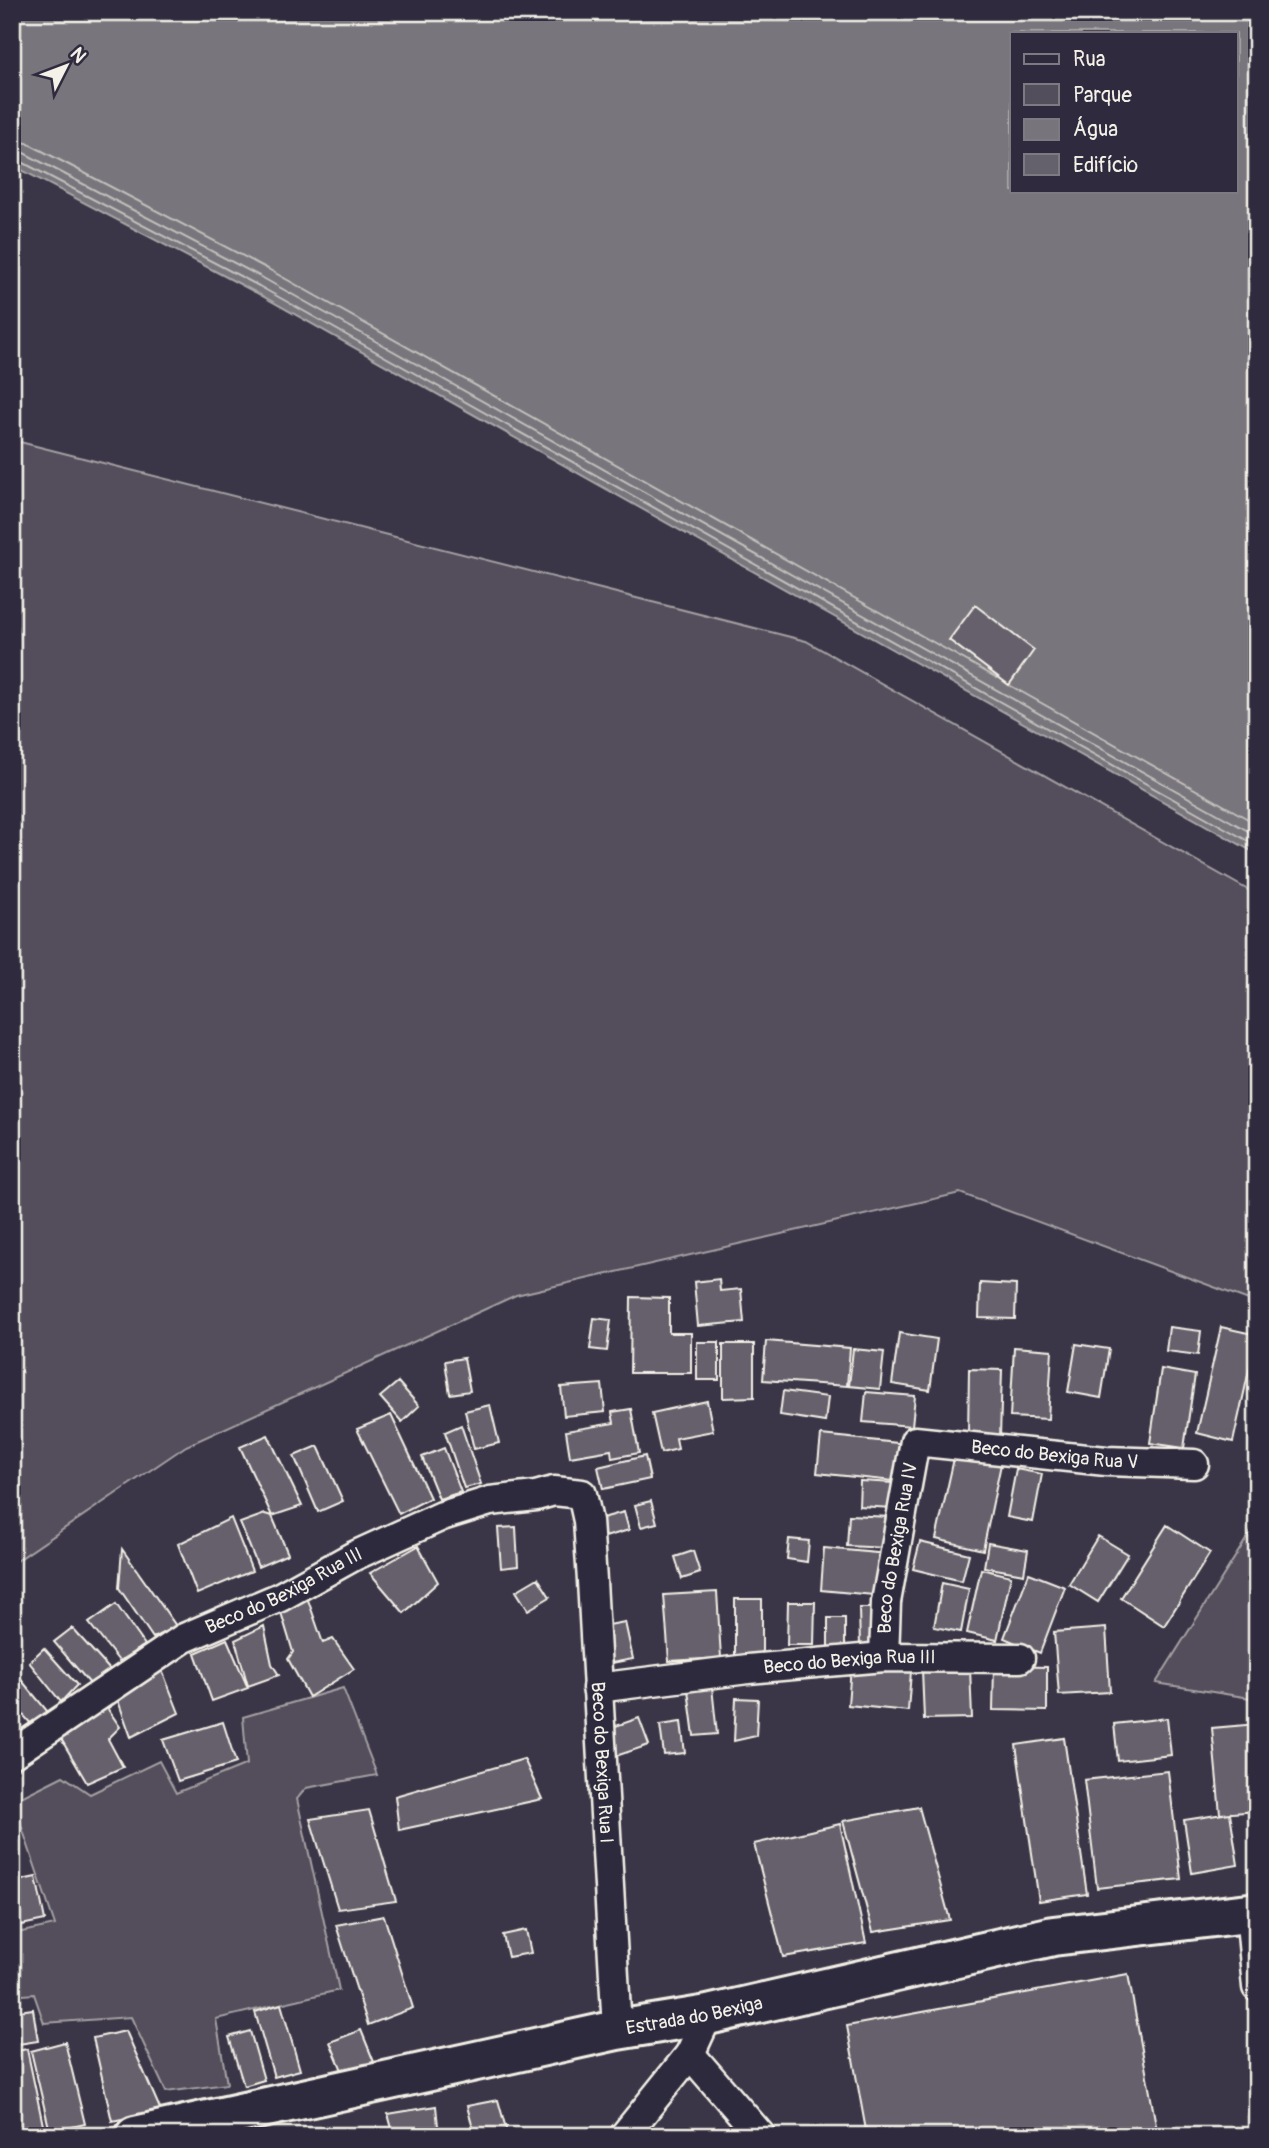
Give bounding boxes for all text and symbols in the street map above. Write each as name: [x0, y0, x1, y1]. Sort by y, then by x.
north arrow: [32, 32, 102, 102]
legend: [1010, 32, 1238, 192]
text: N: [65, 42, 91, 68]
text: Rua: [1073, 46, 1106, 73]
text: Parque: [1073, 82, 1132, 109]
text: Água: [1073, 116, 1118, 143]
text: Edifício: [1073, 152, 1138, 179]
street label: Beco do Bexiga Rua V: [970, 1435, 1139, 1474]
street label: Beco do Bexiga Rua IV: [873, 1461, 923, 1634]
street label: Beco do Bexiga Rua III: [202, 1542, 366, 1640]
street label: Beco do Bexiga Rua III: [762, 1645, 936, 1680]
street label: Beco do Bexiga Rua I: [586, 1681, 619, 1844]
street label: Estrada do Bexiga: [624, 1991, 765, 2040]

